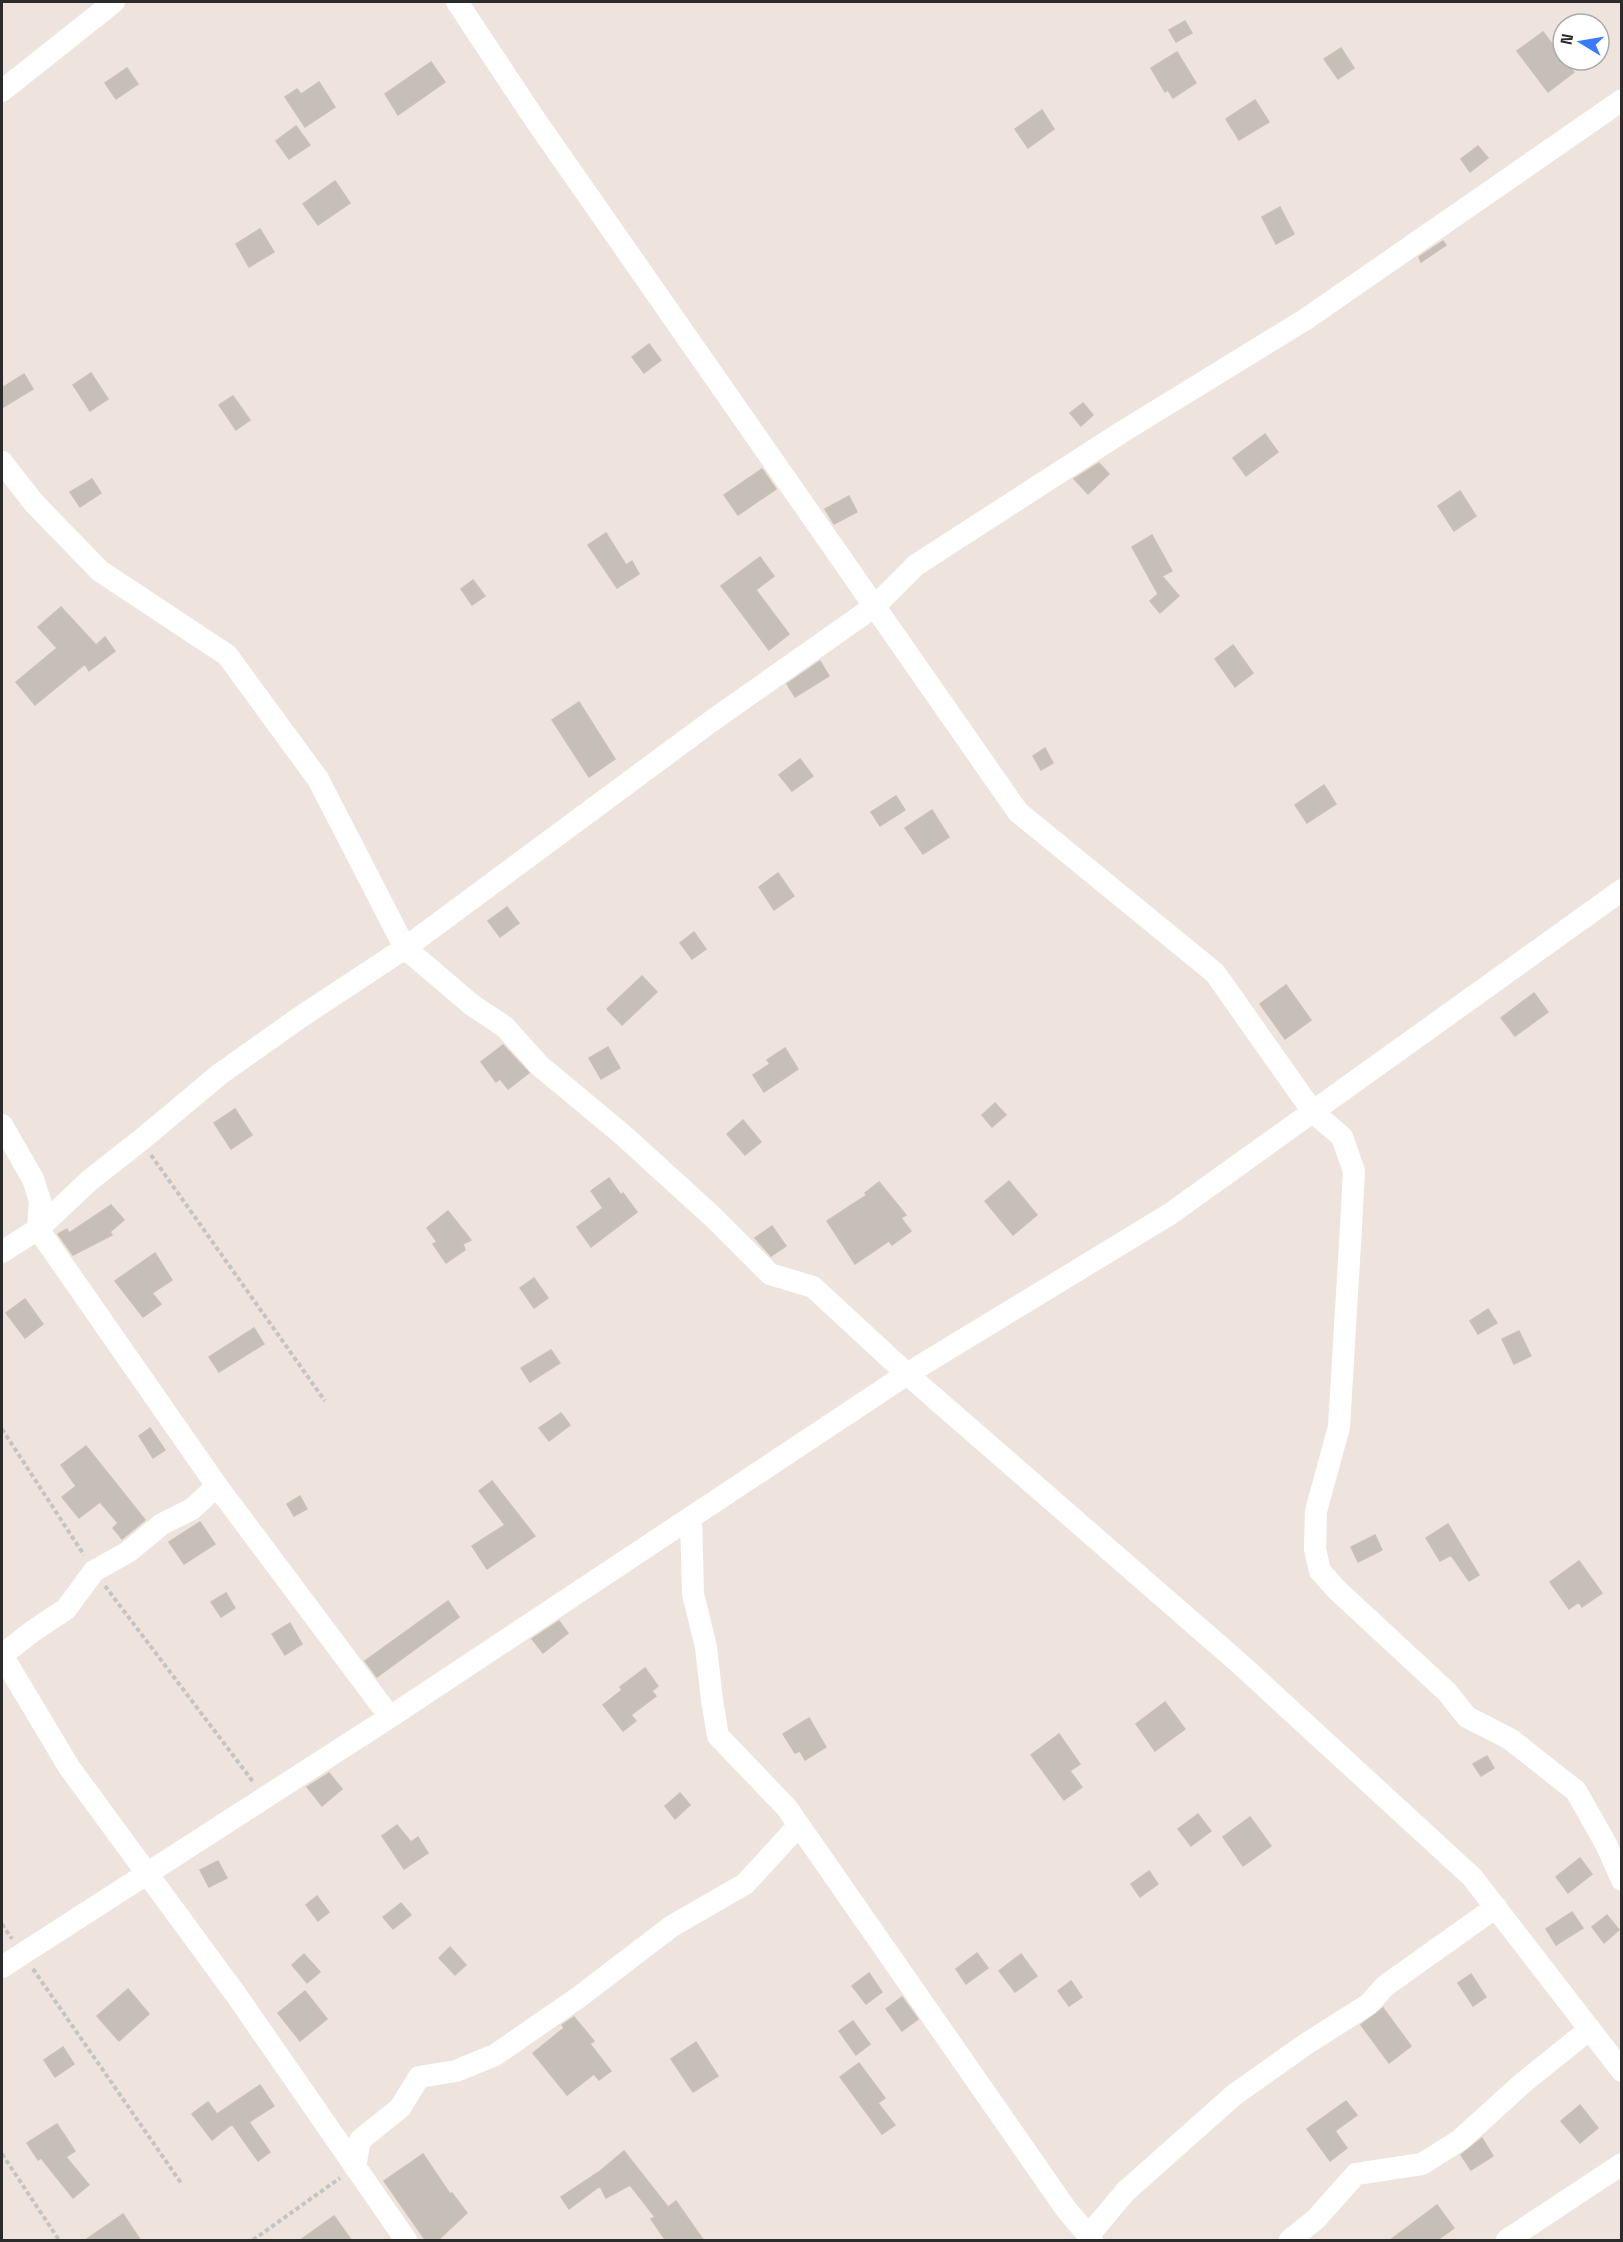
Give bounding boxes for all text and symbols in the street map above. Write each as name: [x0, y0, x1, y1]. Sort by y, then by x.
north arrow: [1551, 12, 1611, 72]
text: N: [1555, 32, 1578, 47]

